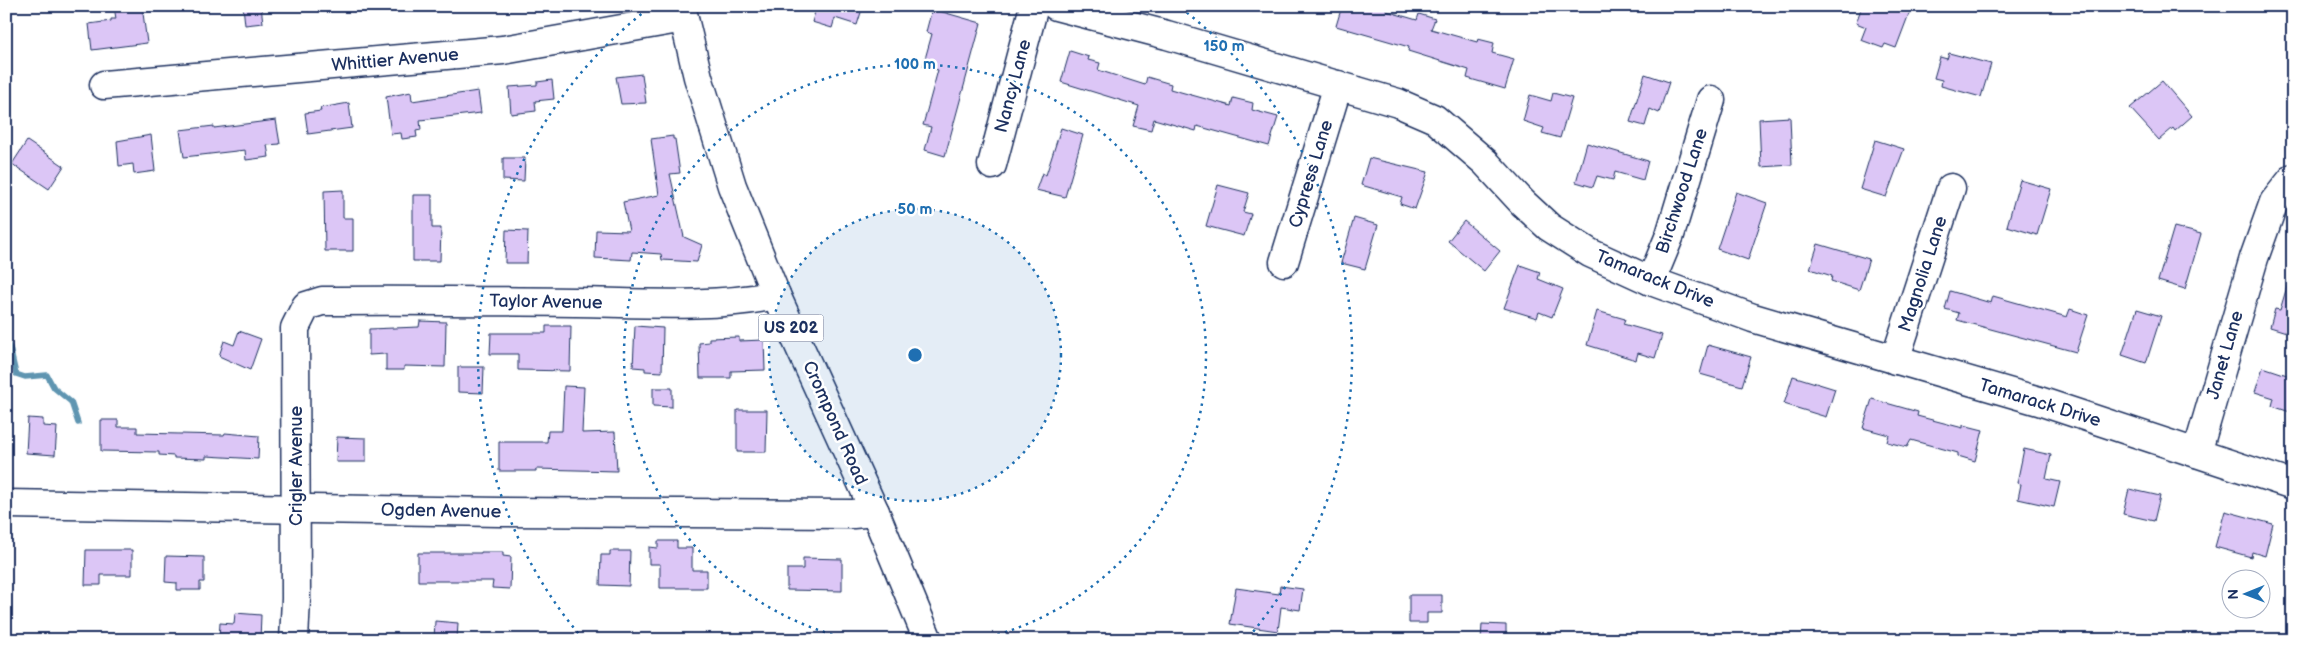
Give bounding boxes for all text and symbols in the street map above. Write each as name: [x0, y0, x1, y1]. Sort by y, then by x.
street label: Nancy Lane: [990, 37, 1036, 135]
text: 150 m: [1203, 37, 1245, 56]
street label: Whittier Avenue: [331, 44, 460, 76]
text: 100 m: [894, 55, 936, 74]
street label: Cypress Lane: [1285, 117, 1337, 230]
street label: Birchwood Lane: [1652, 125, 1712, 256]
text: 50 m: [898, 200, 933, 219]
street label: Magnolia Lane: [1894, 213, 1952, 335]
street label: Tamarack Drive: [1593, 246, 1718, 312]
street label: Taylor Avenue: [489, 291, 603, 313]
street label: Janet Lane: [2202, 308, 2248, 402]
road number: US 202: [758, 314, 824, 342]
centre of rings: [906, 346, 924, 364]
street label: Crompond Road: [798, 358, 872, 488]
street label: Tamarack Drive: [1977, 375, 2104, 432]
street label: Crigler Avenue: [286, 406, 307, 526]
street label: Ogden Avenue: [381, 499, 502, 523]
north arrow: [2222, 568, 2272, 618]
text: N: [2225, 589, 2242, 600]

